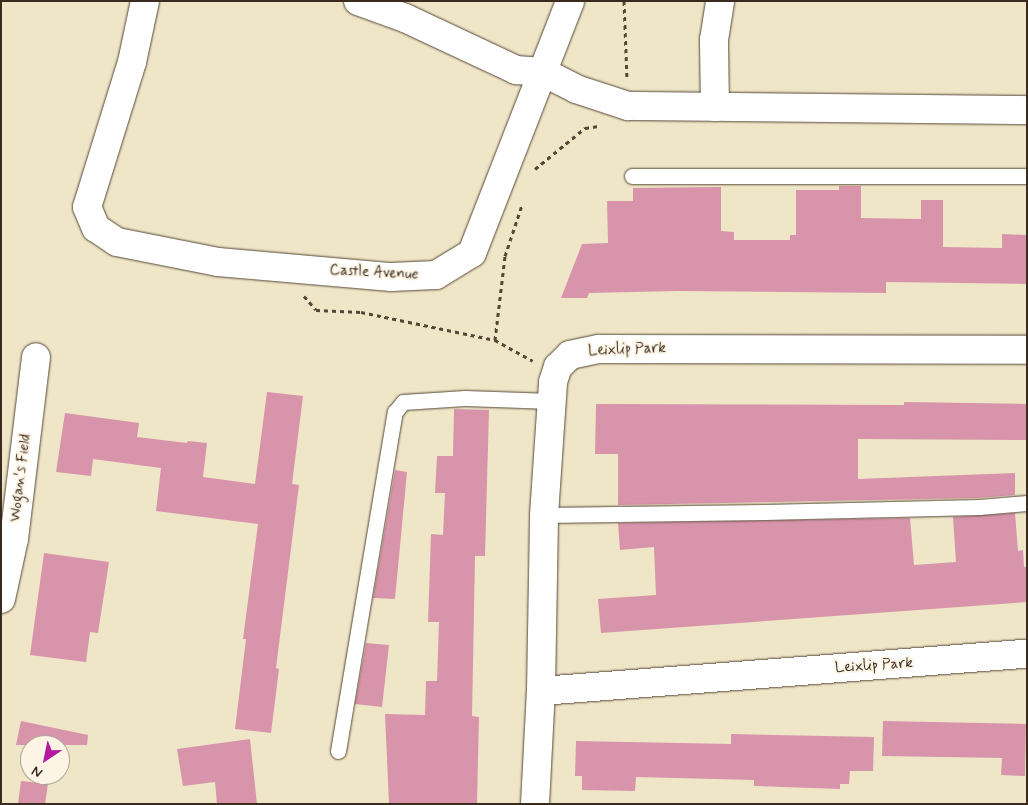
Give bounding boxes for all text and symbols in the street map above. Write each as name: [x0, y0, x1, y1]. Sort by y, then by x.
street label: Castle Avenue: [328, 262, 420, 284]
street label: Leixlip Park: [588, 340, 666, 360]
street label: Wogan's Field: [7, 433, 35, 523]
street label: Leixlip Park: [835, 654, 913, 678]
north arrow: [20, 735, 70, 785]
text: N: [28, 762, 46, 782]

